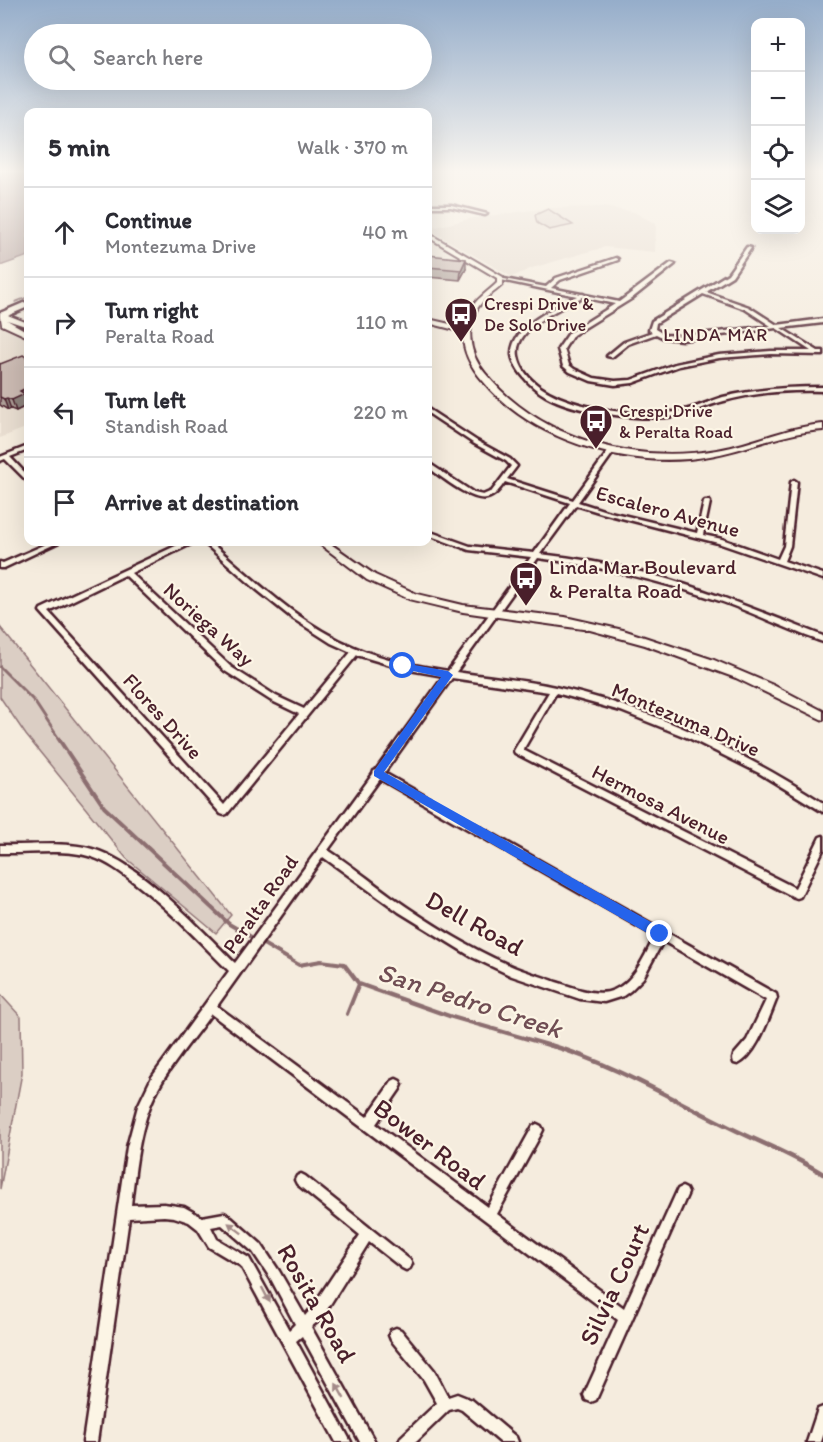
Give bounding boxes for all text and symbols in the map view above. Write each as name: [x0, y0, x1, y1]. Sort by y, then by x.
map controls: [751, 18, 805, 234]
button: +: [751, 18, 805, 72]
search box: [24, 24, 432, 90]
icon: search: [45, 41, 78, 74]
text: Search here: [93, 44, 203, 71]
button: −: [751, 72, 805, 126]
button: locate: [751, 126, 805, 180]
text: 5 min: [48, 131, 110, 163]
text: Walk · 370 m: [297, 135, 408, 159]
button: layers: [751, 180, 805, 234]
text: Continue: [105, 207, 192, 234]
icon: ahead: [48, 216, 81, 249]
text: 40 m: [362, 220, 408, 244]
text: Montezuma Drive: [105, 234, 256, 258]
place label: Crespi Drive & De Solo Drive: [484, 293, 594, 336]
bus stop icon: Crespi Drive & De Solo Drive: [443, 296, 479, 343]
text: Turn right: [105, 297, 199, 324]
icon: right: [48, 306, 81, 339]
text: 110 m: [356, 310, 408, 334]
text: Peralta Road: [105, 324, 214, 348]
district label: LINDA MAR: [663, 324, 769, 346]
text: Turn left: [105, 387, 186, 414]
icon: left: [48, 396, 81, 429]
text: 220 m: [353, 400, 408, 424]
place label: Crespi Drive & Peralta Road: [619, 400, 733, 443]
bus stop icon: Crespi Drive & Peralta Road: [578, 403, 614, 450]
text: Standish Road: [105, 414, 228, 438]
street label: Escalero Avenue: [593, 480, 743, 542]
icon: arrive: [48, 486, 81, 519]
text: Arrive at destination: [105, 489, 299, 516]
place label: Linda Mar Boulevard & Peralta Road: [549, 554, 737, 603]
bus stop icon: Linda Mar Boulevard & Peralta Road: [508, 560, 544, 607]
street label: Noriega Way: [159, 577, 260, 671]
route start: [389, 652, 415, 678]
street label: Flores Drive: [118, 668, 208, 764]
street label: Montezuma Drive: [608, 676, 764, 762]
street label: Hermosa Avenue: [588, 759, 734, 849]
street label: Peralta Road: [217, 850, 303, 958]
street label: Dell Road: [420, 883, 530, 963]
route end: [646, 920, 672, 946]
water label: San Pedro Creek: [374, 955, 568, 1046]
street label: Bower Road: [367, 1091, 493, 1197]
street label: Silvia Court: [572, 1218, 656, 1350]
one-way arrow: [228, 1222, 243, 1234]
street label: Rosita Road: [270, 1238, 364, 1368]
one-way arrow: [260, 1286, 270, 1304]
one-way arrow: [335, 1382, 345, 1399]

